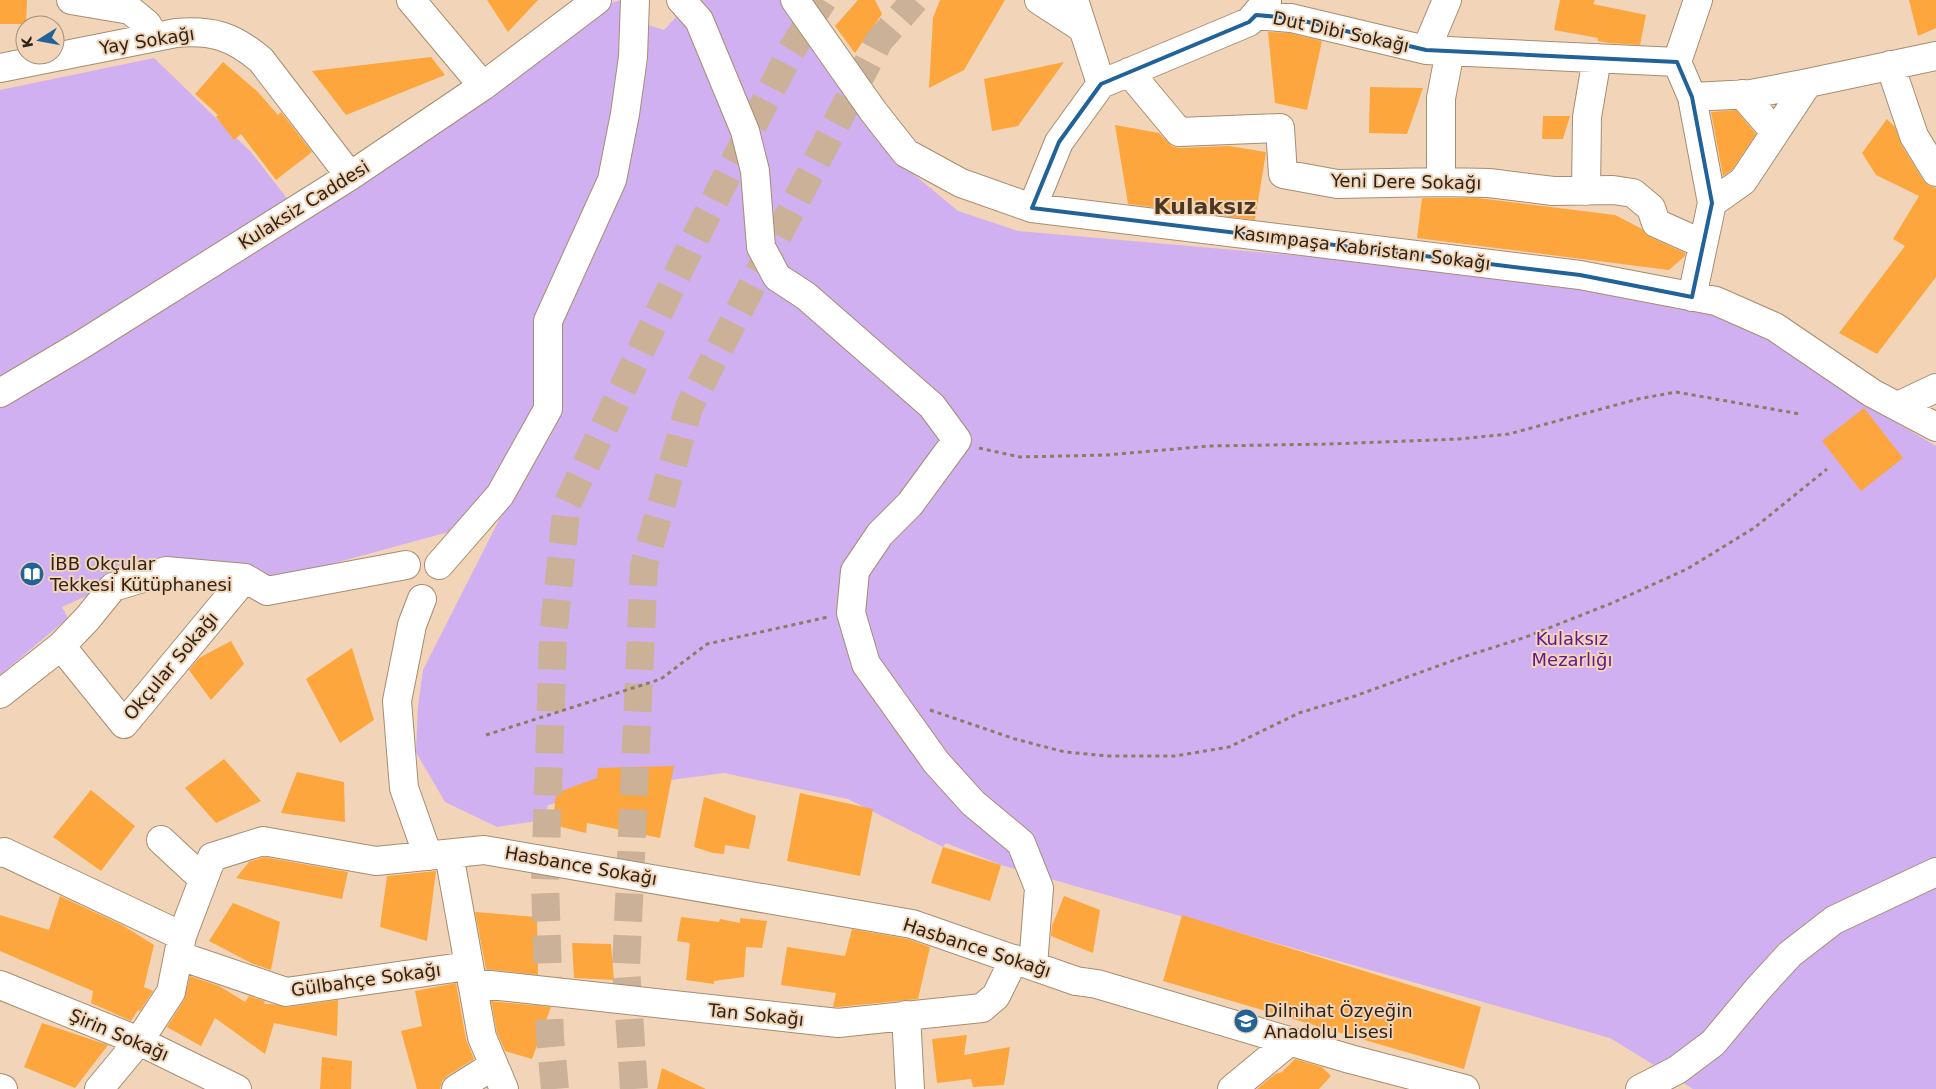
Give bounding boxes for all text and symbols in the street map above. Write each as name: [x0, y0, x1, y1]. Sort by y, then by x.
street label: Dut Dibi Sokağı: [1271, 7, 1411, 56]
north arrow: [15, 15, 65, 65]
street label: Yay Sokağı: [97, 23, 196, 59]
text: K: [18, 35, 36, 49]
street label: Kulaksiz Caddesi: [234, 156, 373, 253]
street label: Yeni Dere Sokağı: [1330, 170, 1481, 193]
district label: Kulaksız: [1154, 194, 1256, 219]
street label: Kasımpaşa Kabristanı Sokağı: [1232, 221, 1492, 274]
place label: İBB Okçular Tekkesi Kütüphanesi: [49, 553, 232, 595]
library icon: İBB Okçular Tekkesi Kütüphanesi: [19, 561, 45, 587]
street label: Okçular Sokağı: [119, 607, 222, 724]
park label: Kulaksız Mezarlığı: [1532, 628, 1612, 670]
street label: Hasbance Sokağı: [503, 842, 659, 889]
street label: Hasbance Sokağı: [900, 914, 1054, 981]
street label: Gülbahçe Sokağı: [290, 959, 442, 1000]
street label: Tan Sokağı: [706, 999, 805, 1030]
place label: Dilnihat Özyeğin Anadolu Lisesi: [1264, 1000, 1413, 1042]
street label: Şirin Sokağı: [66, 1004, 172, 1065]
school or university icon: Dilnihat Özyeğin Anadolu Lisesi: [1233, 1008, 1259, 1034]

